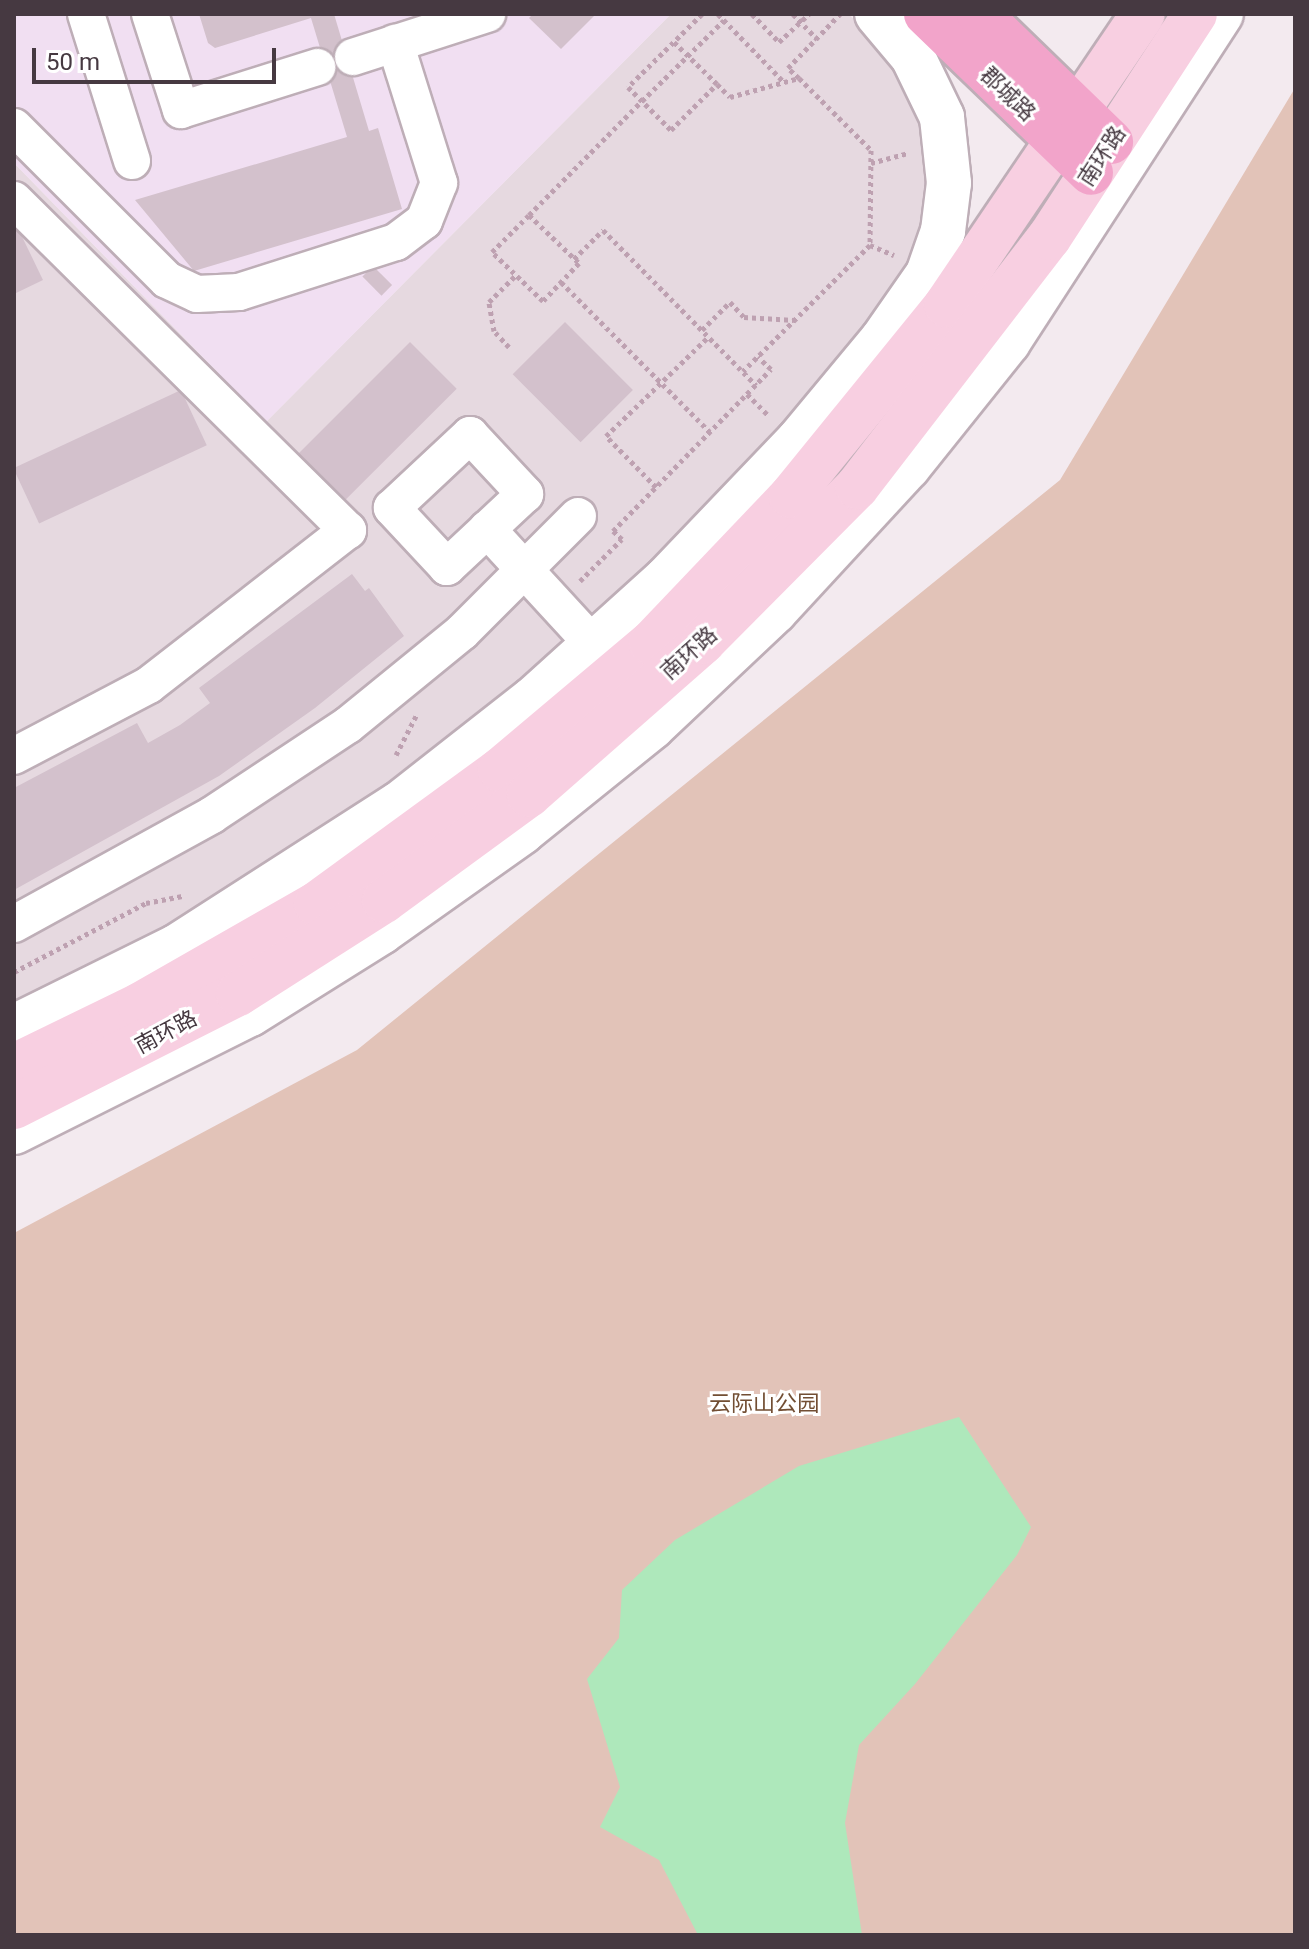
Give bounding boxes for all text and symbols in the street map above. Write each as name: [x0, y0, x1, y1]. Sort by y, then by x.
scale bar: [36, 32, 280, 82]
text: 50 m: [46, 48, 100, 76]
street label: 郡城路: [975, 62, 1041, 126]
street label: 南环路: [1073, 121, 1131, 191]
street label: 南环路: [656, 621, 722, 685]
street label: 南环路: [131, 1005, 201, 1059]
park label: 云际山公园: [709, 1391, 819, 1417]

